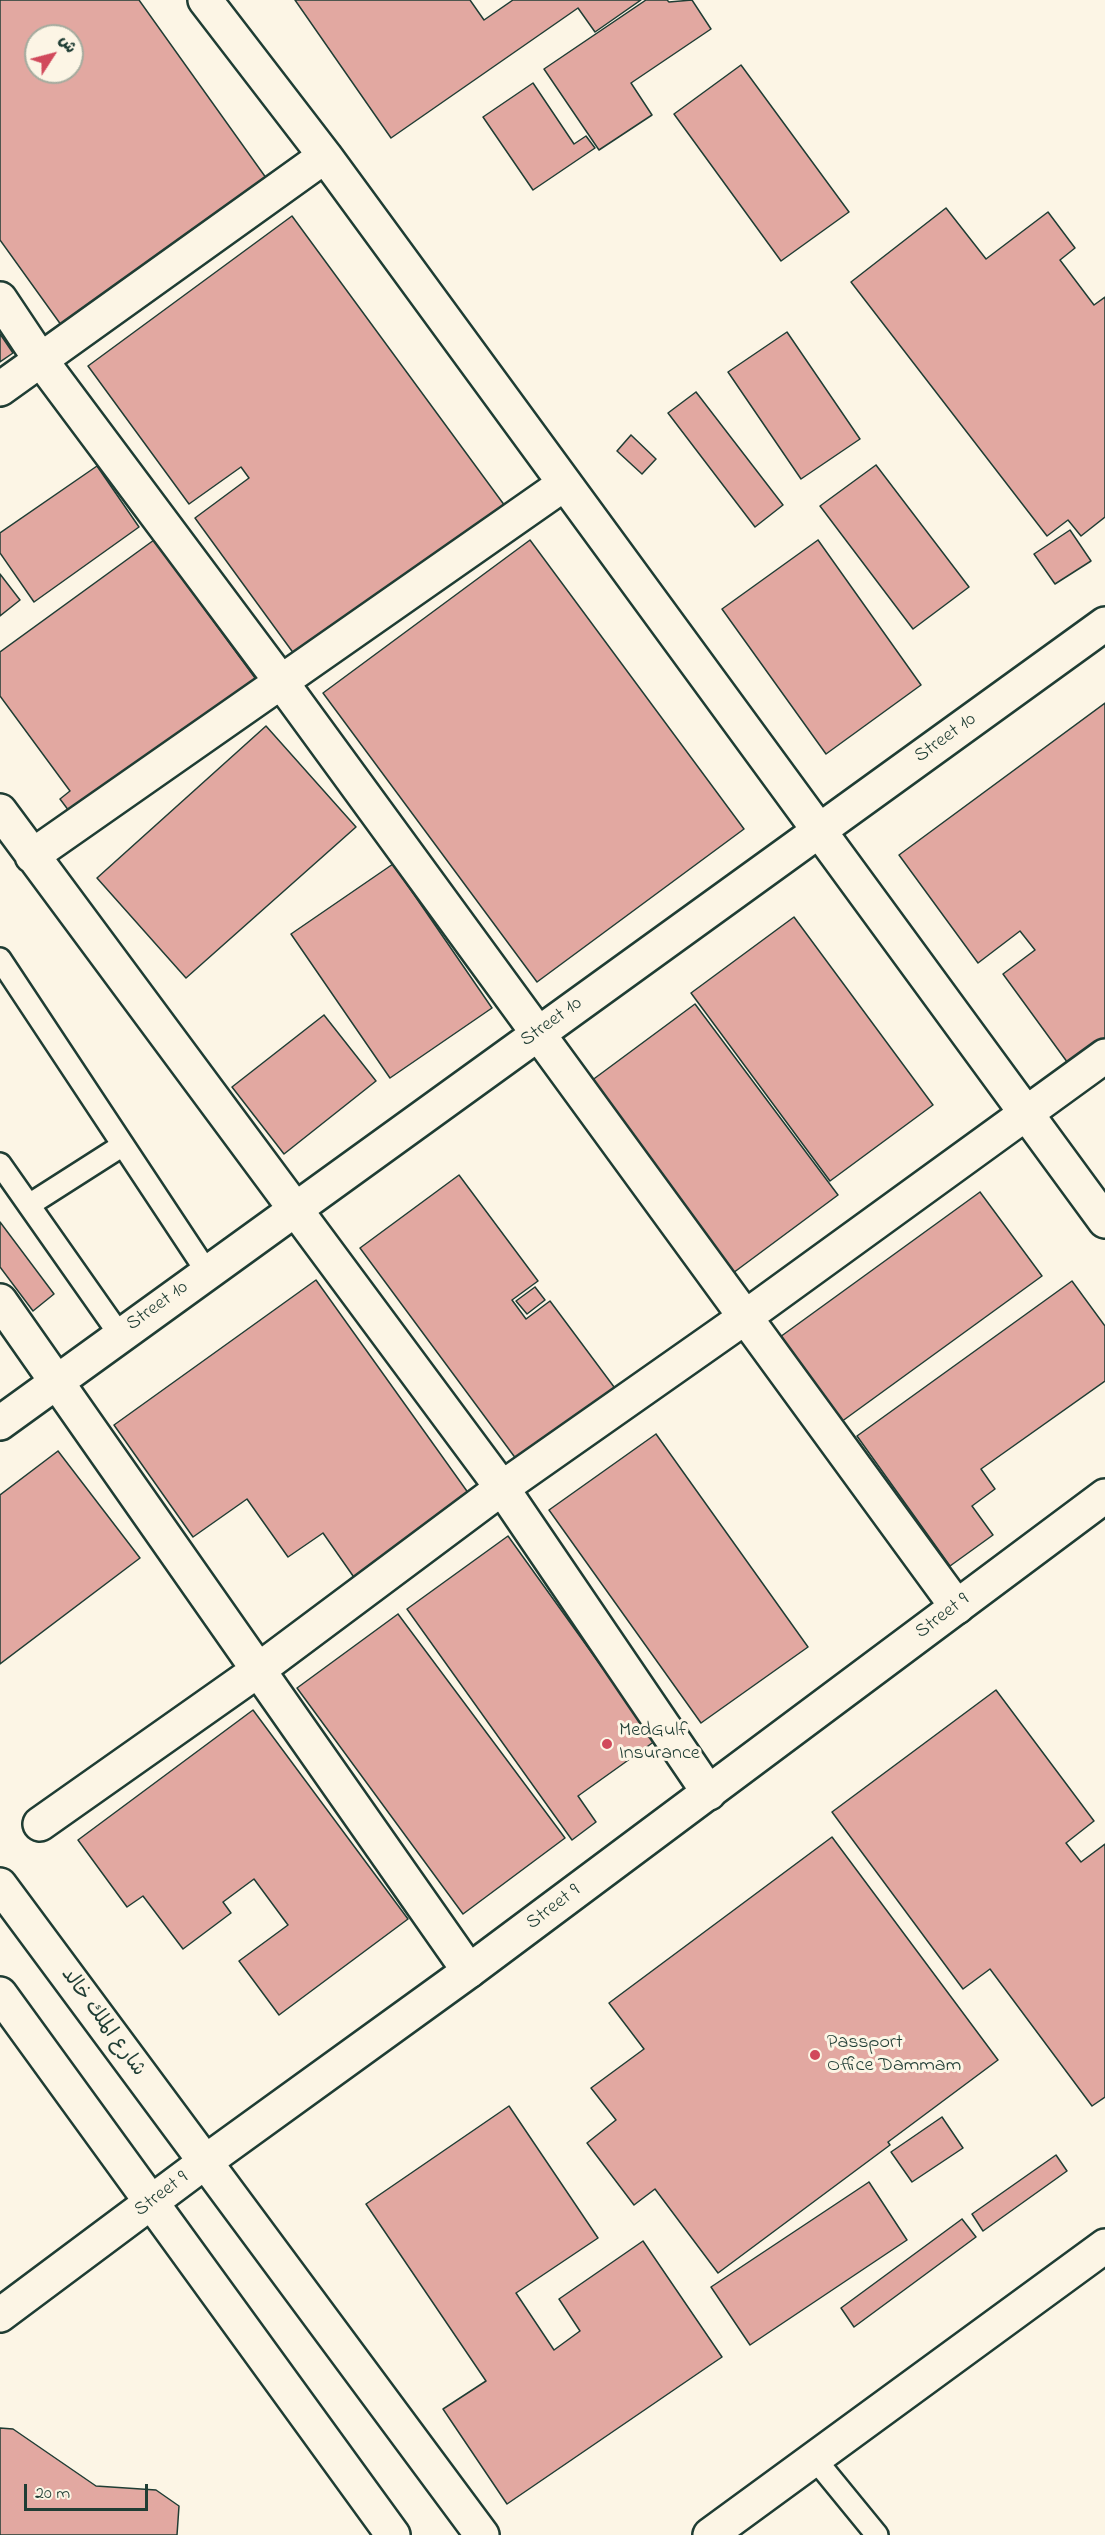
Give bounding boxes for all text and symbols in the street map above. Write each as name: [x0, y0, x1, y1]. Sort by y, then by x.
north arrow: [24, 24, 84, 84]
text: ش: [52, 30, 82, 59]
street label: Street 10: [910, 709, 982, 769]
street label: Street 10: [516, 993, 588, 1053]
street label: Street 10: [122, 1277, 194, 1337]
street label: Street 9: [911, 1589, 975, 1645]
place label: MedGulf Insurance: [619, 1720, 700, 1767]
marker: MedGulf Insurance: [600, 1737, 614, 1751]
street label: Street 9: [522, 1880, 586, 1936]
street label: شارع الملك خالد: [55, 1964, 149, 2082]
place label: Passport Office Dammam: [827, 2032, 961, 2079]
marker: Passport Office Dammam: [808, 2048, 822, 2062]
street label: Street 9: [130, 2167, 194, 2223]
scale bar: [27, 2472, 152, 2510]
text: 20 m: [35, 2481, 70, 2507]

